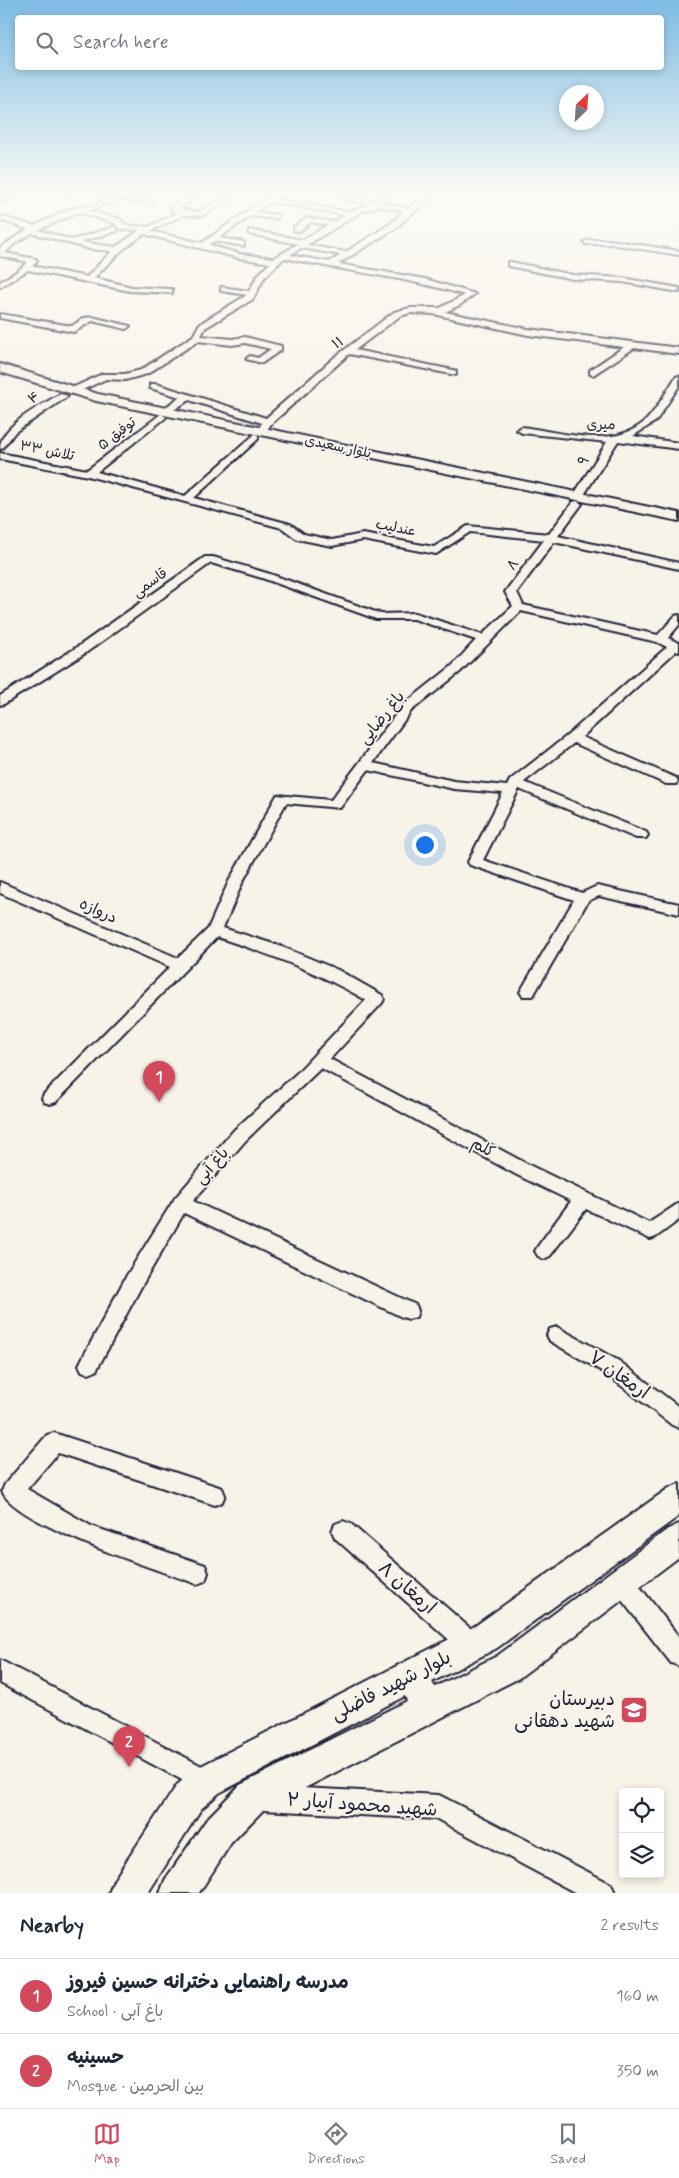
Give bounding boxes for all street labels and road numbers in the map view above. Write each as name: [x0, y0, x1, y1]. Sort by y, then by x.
street label: ۱۱: [329, 333, 347, 353]
street label: ۴: [25, 388, 43, 408]
street label: توفیق ۵: [94, 413, 140, 455]
street label: میری: [586, 416, 616, 434]
street label: بلوار سعیدی: [303, 431, 373, 463]
street label: تلاش ۳۳: [18, 437, 77, 465]
street label: ۹: [574, 452, 594, 470]
street label: عندلیب: [374, 515, 418, 541]
street label: ۸: [503, 556, 523, 574]
street label: قاسمی: [129, 564, 171, 602]
street label: باغ رضایی: [354, 687, 410, 749]
street label: دروازه: [76, 893, 120, 929]
street label: کلم: [467, 1133, 499, 1164]
street label: باغ آبی: [190, 1143, 234, 1189]
street label: ارمغان ۷: [583, 1345, 655, 1405]
street label: ارمغان ۸: [373, 1556, 441, 1620]
street label: بلوار شهید فاضلی: [327, 1645, 455, 1727]
street label: شهید محمود آبیار ۲: [286, 1787, 438, 1823]

